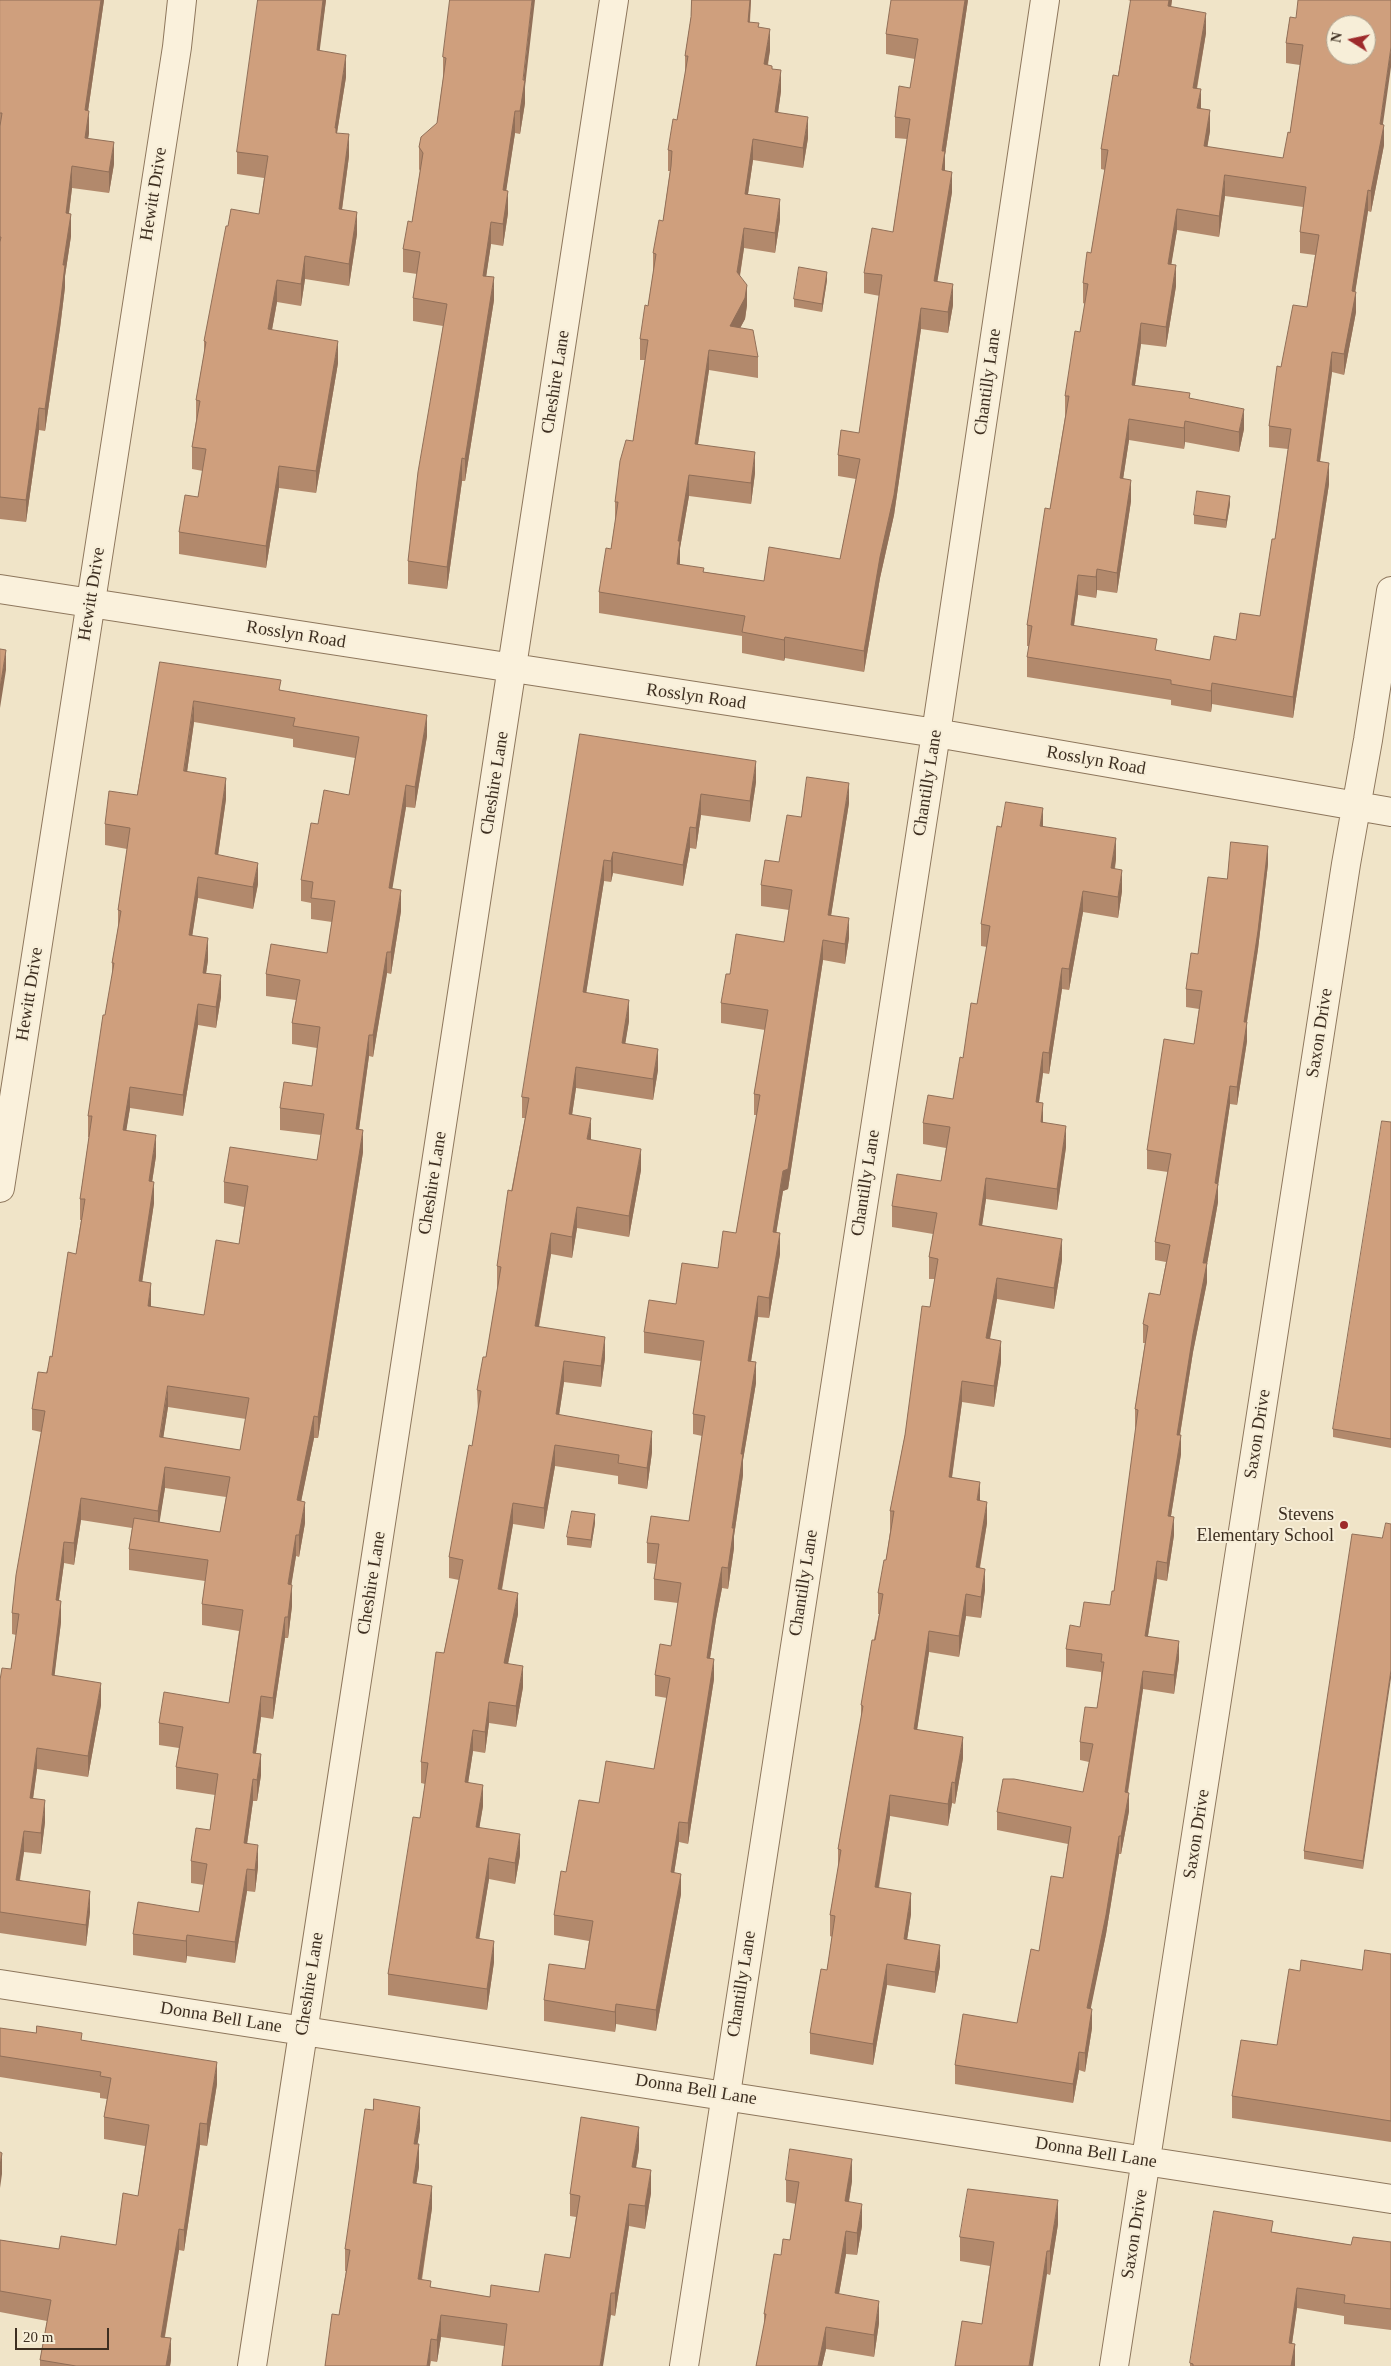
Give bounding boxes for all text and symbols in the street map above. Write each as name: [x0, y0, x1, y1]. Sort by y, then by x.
north arrow: [1326, 15, 1376, 65]
text: N: [1328, 31, 1345, 44]
street label: Hewitt Drive: [136, 146, 172, 242]
street label: Chantilly Lane: [970, 327, 1006, 437]
street label: Cheshire Lane: [537, 329, 575, 435]
street label: Hewitt Drive: [74, 546, 110, 642]
street label: Rosslyn Road: [245, 616, 347, 654]
street label: Rosslyn Road: [645, 679, 747, 715]
street label: Chantilly Lane: [909, 728, 947, 838]
street label: Cheshire Lane: [476, 730, 514, 836]
street label: Rosslyn Road: [1045, 742, 1147, 780]
street label: Hewitt Drive: [12, 946, 48, 1042]
street label: Saxon Drive: [1302, 987, 1338, 1079]
street label: Chantilly Lane: [847, 1128, 885, 1238]
street label: Cheshire Lane: [414, 1130, 452, 1236]
street label: Saxon Drive: [1240, 1388, 1276, 1480]
place label: Stevens Elementary School: [1197, 1504, 1334, 1546]
marker: Stevens Elementary School: [1338, 1519, 1350, 1531]
street label: Chantilly Lane: [785, 1528, 823, 1638]
street label: Cheshire Lane: [353, 1530, 391, 1636]
street label: Saxon Drive: [1179, 1788, 1215, 1880]
street label: Chantilly Lane: [723, 1929, 761, 2039]
street label: Cheshire Lane: [291, 1931, 329, 2037]
street label: Donna Bell Lane: [159, 1998, 283, 2038]
street label: Donna Bell Lane: [634, 2070, 758, 2110]
street label: Donna Bell Lane: [1034, 2133, 1158, 2173]
street label: Saxon Drive: [1117, 2188, 1153, 2280]
scale bar: [18, 2318, 111, 2350]
text: 20 m: [23, 2329, 53, 2345]

